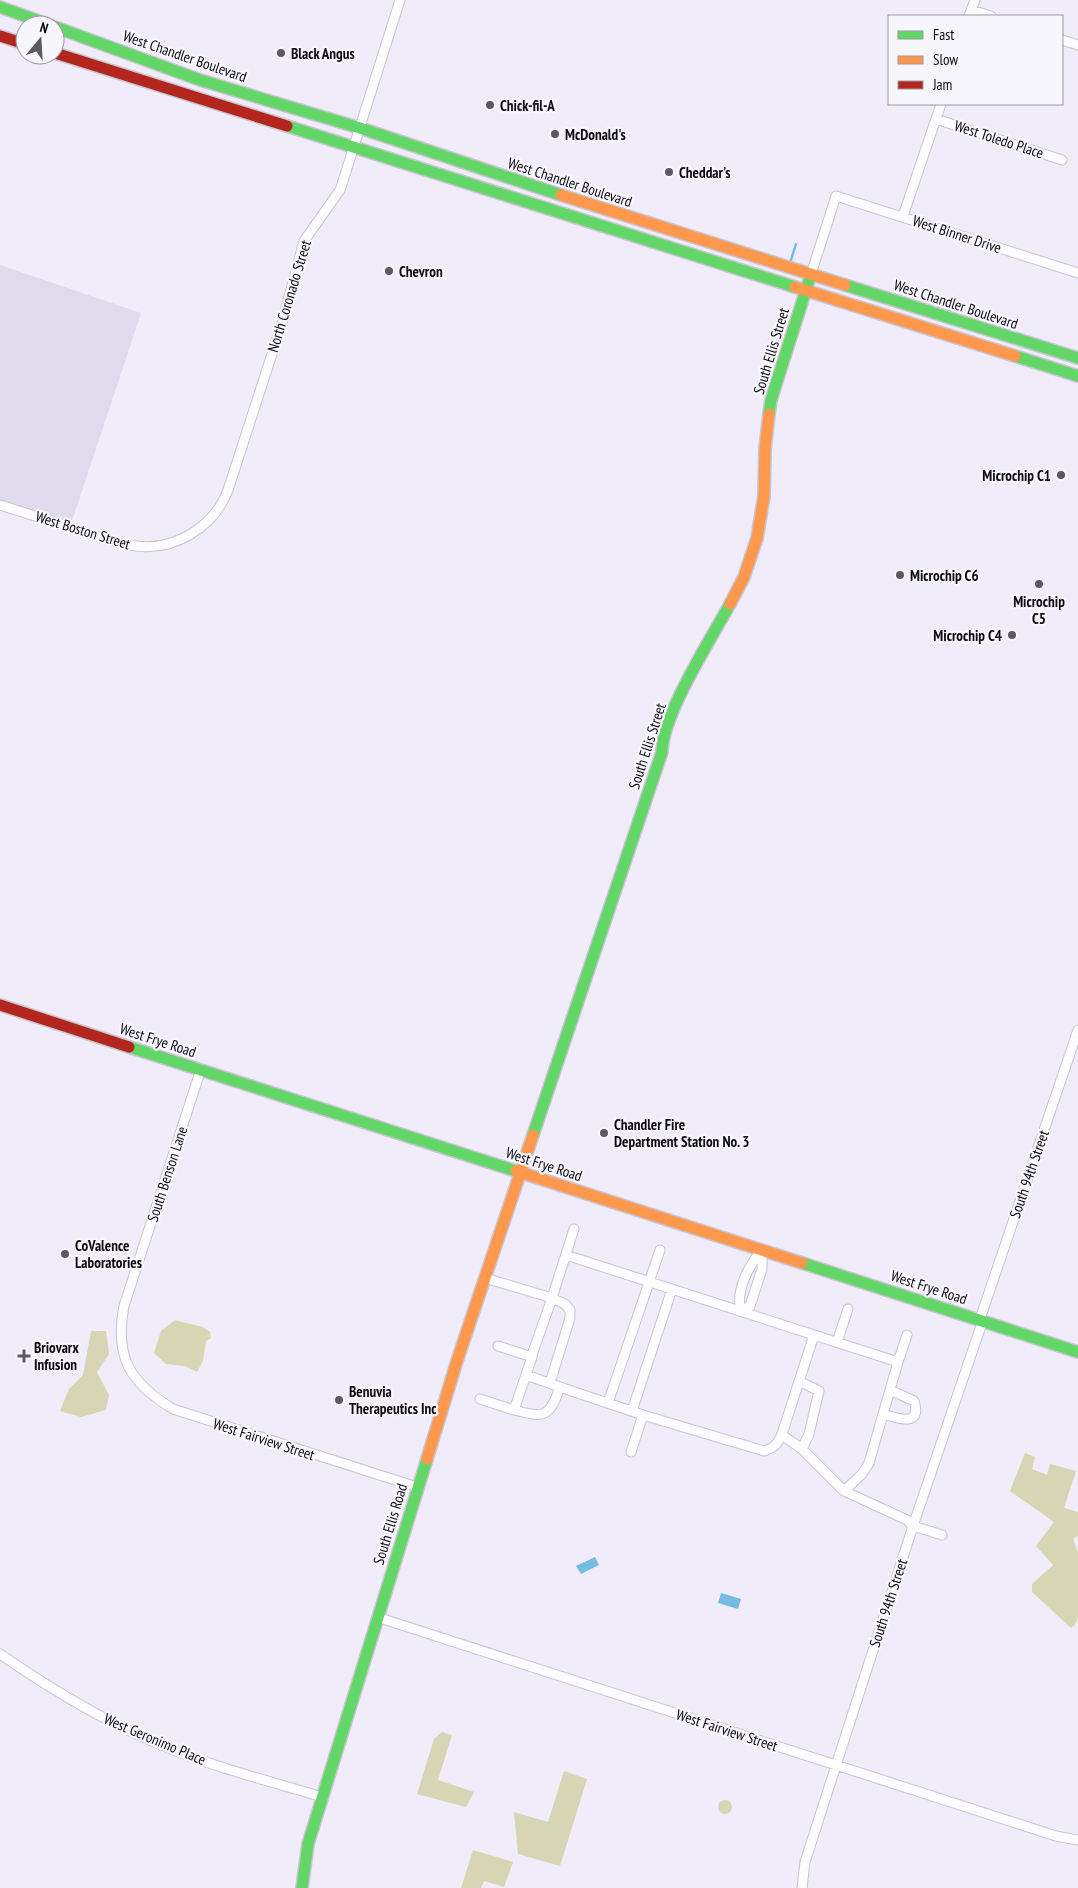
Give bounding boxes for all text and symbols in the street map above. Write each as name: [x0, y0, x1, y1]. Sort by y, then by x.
north arrow: [15, 15, 65, 65]
legend: [888, 15, 1063, 105]
text: N: [38, 18, 50, 37]
text: Fast: [933, 25, 954, 44]
street label: West Chandler Boulevard: [121, 26, 249, 86]
place label: Black Angus: [291, 44, 355, 63]
marker: Black Angus: [275, 47, 287, 59]
text: Slow: [933, 50, 958, 69]
text: Jam: [932, 75, 952, 94]
place label: Chick-fil-A: [500, 96, 555, 115]
marker: Chick-fil-A: [484, 99, 496, 111]
street label: West Toledo Place: [952, 116, 1046, 162]
place label: McDonald's: [565, 125, 626, 144]
marker: McDonald's: [549, 128, 561, 140]
street label: West Chandler Boulevard: [505, 153, 635, 211]
place label: Cheddar's: [679, 163, 731, 182]
marker: Cheddar's: [663, 166, 675, 178]
street label: West Binner Drive: [910, 211, 1004, 257]
street label: North Coronado Street: [263, 238, 315, 354]
place label: Chevron: [399, 262, 443, 281]
marker: Chevron: [383, 265, 395, 277]
street label: West Chandler Boulevard: [891, 275, 1021, 333]
street label: South Ellis Street: [749, 306, 793, 396]
place label: Microchip C1: [982, 466, 1051, 485]
marker: Microchip C1: [1055, 469, 1067, 481]
street label: West Boston Street: [33, 507, 133, 553]
place label: Microchip C6: [910, 566, 979, 585]
marker: Microchip C6: [894, 569, 906, 581]
marker: Microchip C5: [1033, 578, 1045, 590]
place label: Microchip C5: [1013, 592, 1065, 628]
place label: Microchip C4: [933, 626, 1002, 645]
marker: Microchip C4: [1006, 629, 1018, 641]
street label: South Ellis Street: [624, 701, 670, 791]
street label: West Frye Road: [117, 1019, 199, 1061]
place label: Chandler Fire Department Station No. 3: [614, 1115, 750, 1151]
street label: South Benson Lane: [143, 1124, 191, 1224]
marker: Chandler Fire Department Station No. 3: [598, 1127, 610, 1139]
street label: South 94th Street: [1005, 1128, 1053, 1220]
street label: West Frye Road: [503, 1143, 585, 1185]
place label: CoValence Laboratories: [75, 1236, 142, 1272]
marker: CoValence Laboratories: [59, 1248, 71, 1260]
street label: West Frye Road: [888, 1266, 970, 1308]
place label: Briovarx Infusion: [34, 1338, 79, 1374]
marker: Briovarx Infusion: [18, 1350, 30, 1362]
place label: Benuvia Therapeutics Inc: [349, 1382, 437, 1418]
marker: Benuvia Therapeutics Inc: [333, 1394, 345, 1406]
street label: West Fairview Street: [211, 1414, 317, 1464]
street label: South Ellis Road: [369, 1481, 411, 1567]
street label: South 94th Street: [865, 1556, 911, 1650]
street label: West Fairview Street: [674, 1705, 780, 1755]
street label: West Geronimo Place: [101, 1709, 209, 1769]

